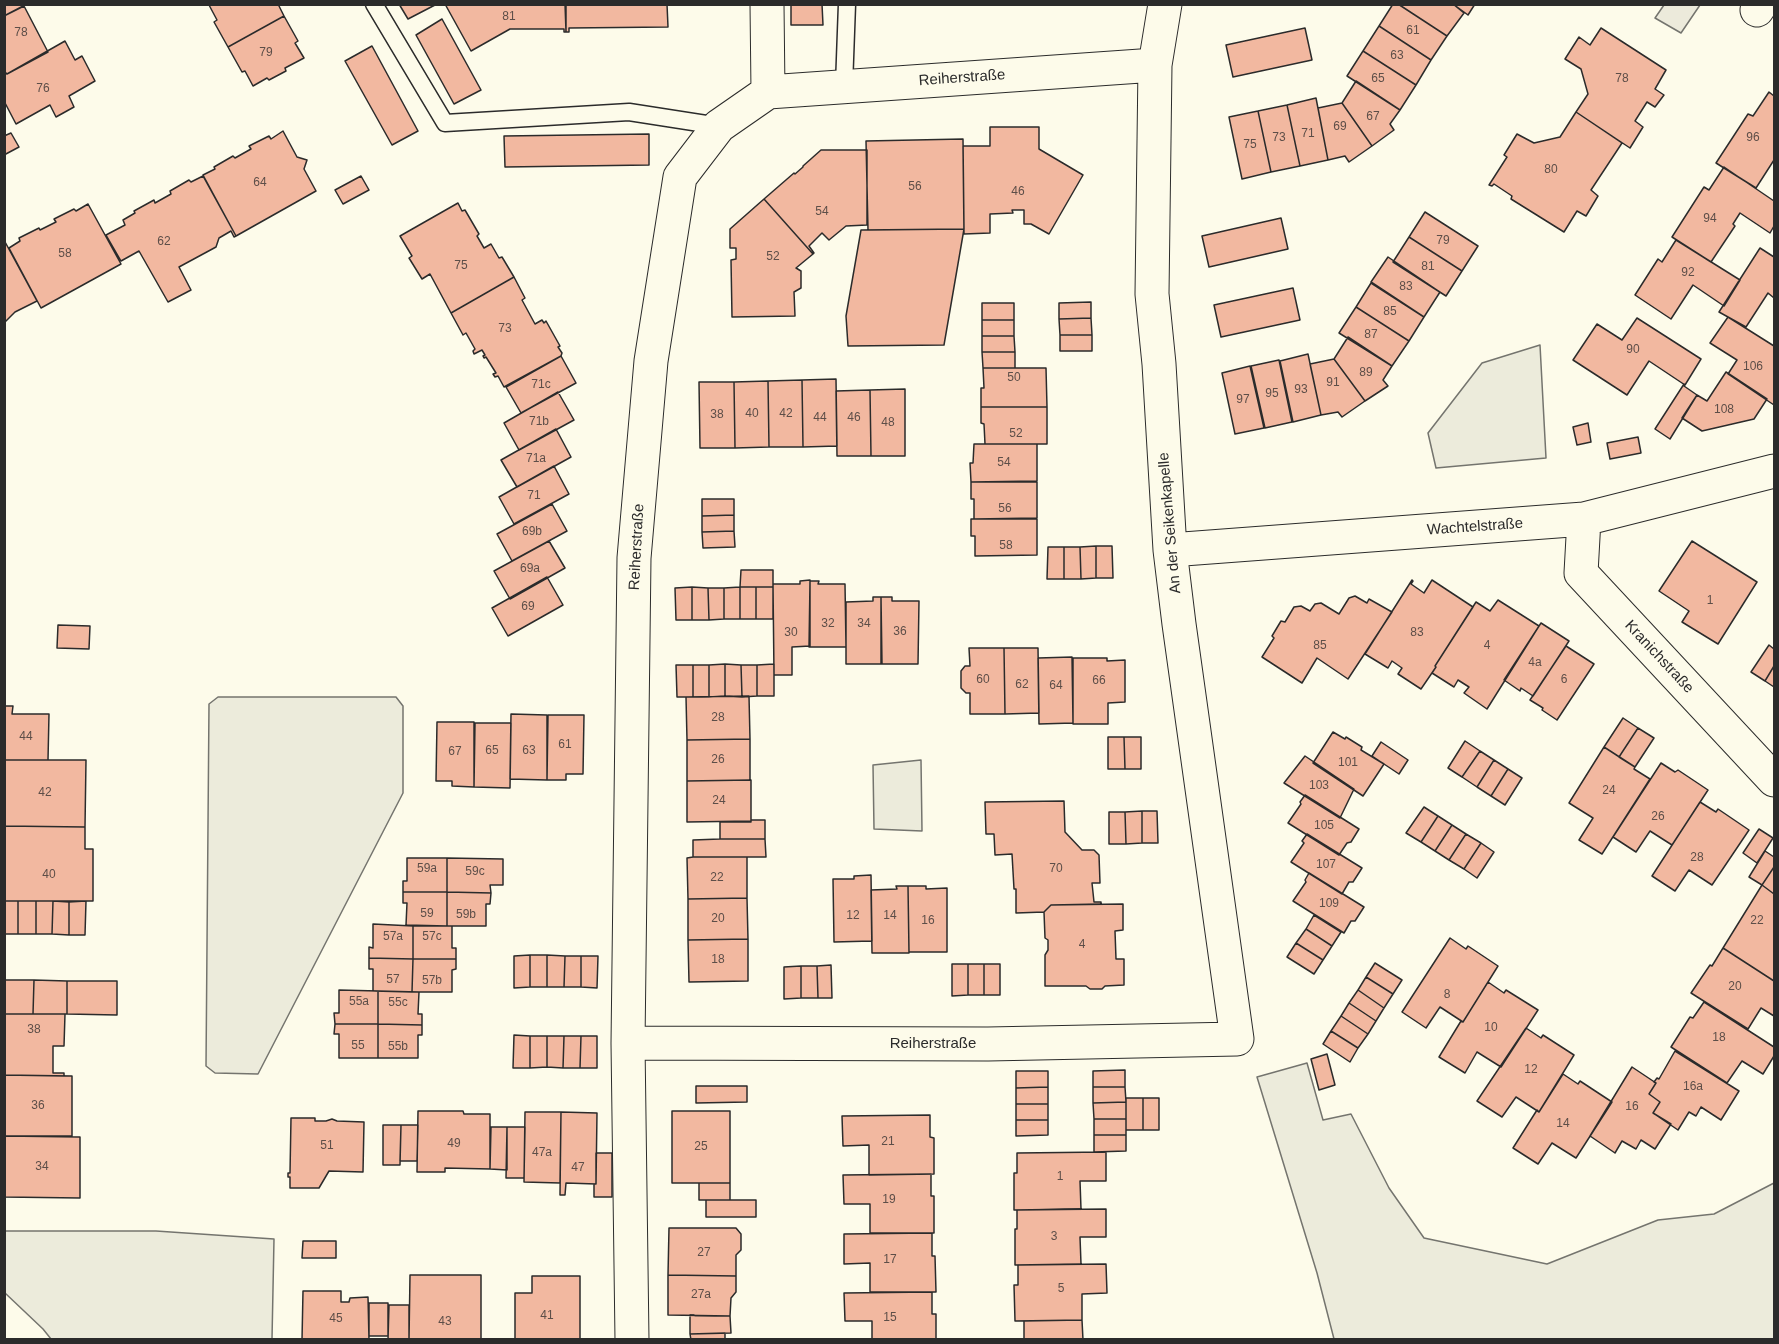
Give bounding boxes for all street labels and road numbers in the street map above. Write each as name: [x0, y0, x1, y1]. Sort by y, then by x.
street label: Reiherstraße: [918, 66, 1006, 90]
street label: An der Seikenkapelle: [1155, 452, 1185, 594]
street label: Reiherstraße: [626, 503, 648, 591]
street label: Wachtelstraße: [1426, 515, 1524, 539]
street label: Kranichstraße: [1621, 617, 1697, 697]
street label: Reiherstraße: [890, 1035, 976, 1053]

